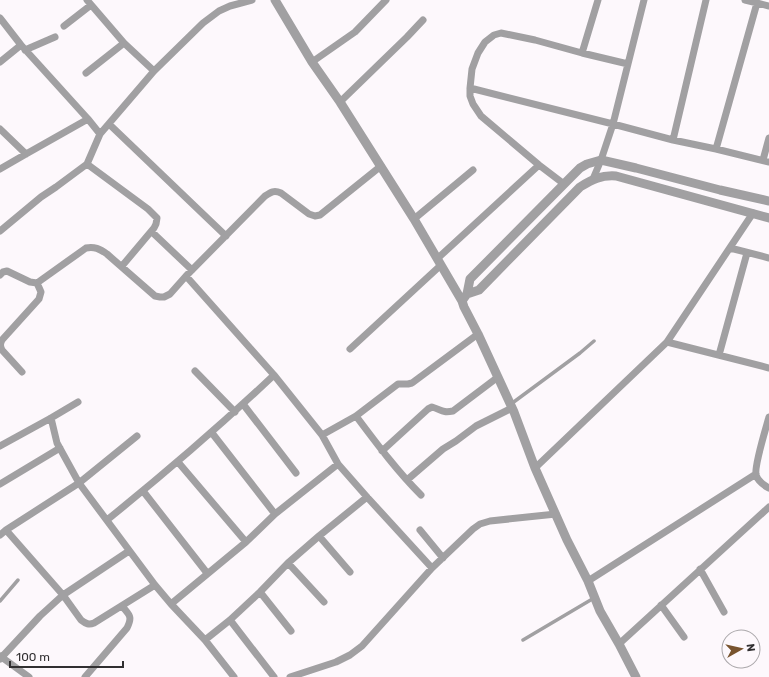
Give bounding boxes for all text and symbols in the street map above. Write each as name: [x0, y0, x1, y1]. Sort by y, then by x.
north arrow: [721, 629, 761, 669]
scale bar: [10, 643, 123, 669]
text: N: [743, 643, 757, 653]
text: 100 m: [16, 650, 50, 664]

